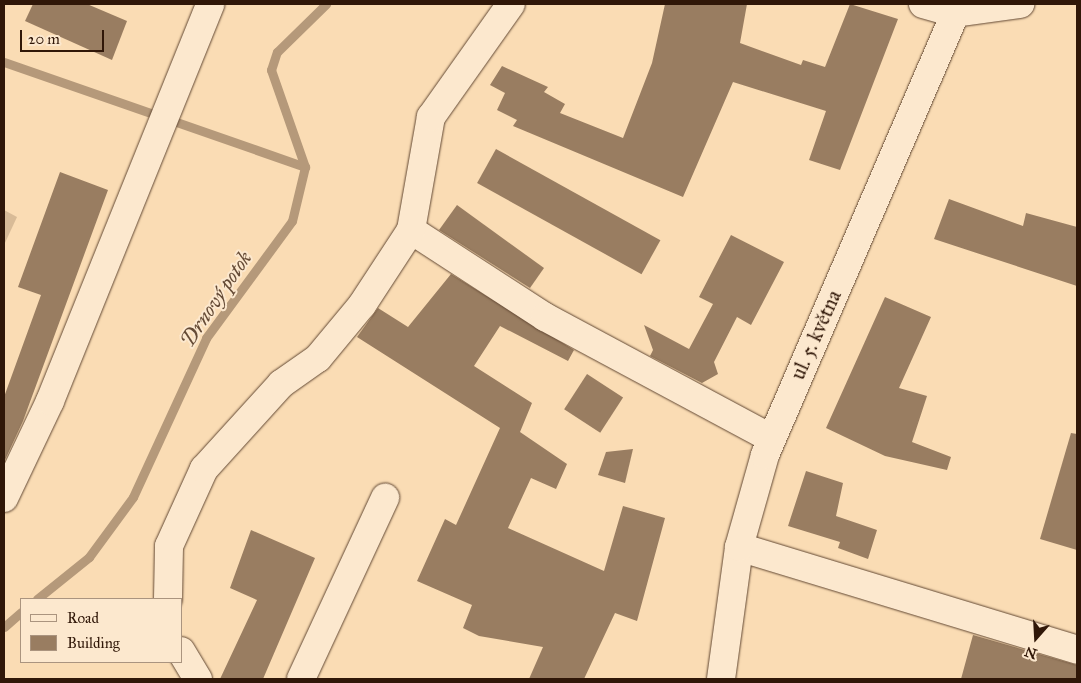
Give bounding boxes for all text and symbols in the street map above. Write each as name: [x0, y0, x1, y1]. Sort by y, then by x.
scale bar: [22, 20, 106, 52]
text: 20 m: [28, 30, 60, 48]
water label: Drnový potok: [175, 246, 257, 352]
street label: ul. 5. května: [786, 287, 846, 383]
legend: [20, 598, 182, 663]
text: Road: [67, 609, 99, 627]
north arrow: [1011, 613, 1061, 663]
text: Building: [67, 634, 120, 652]
text: N: [1023, 643, 1039, 663]

